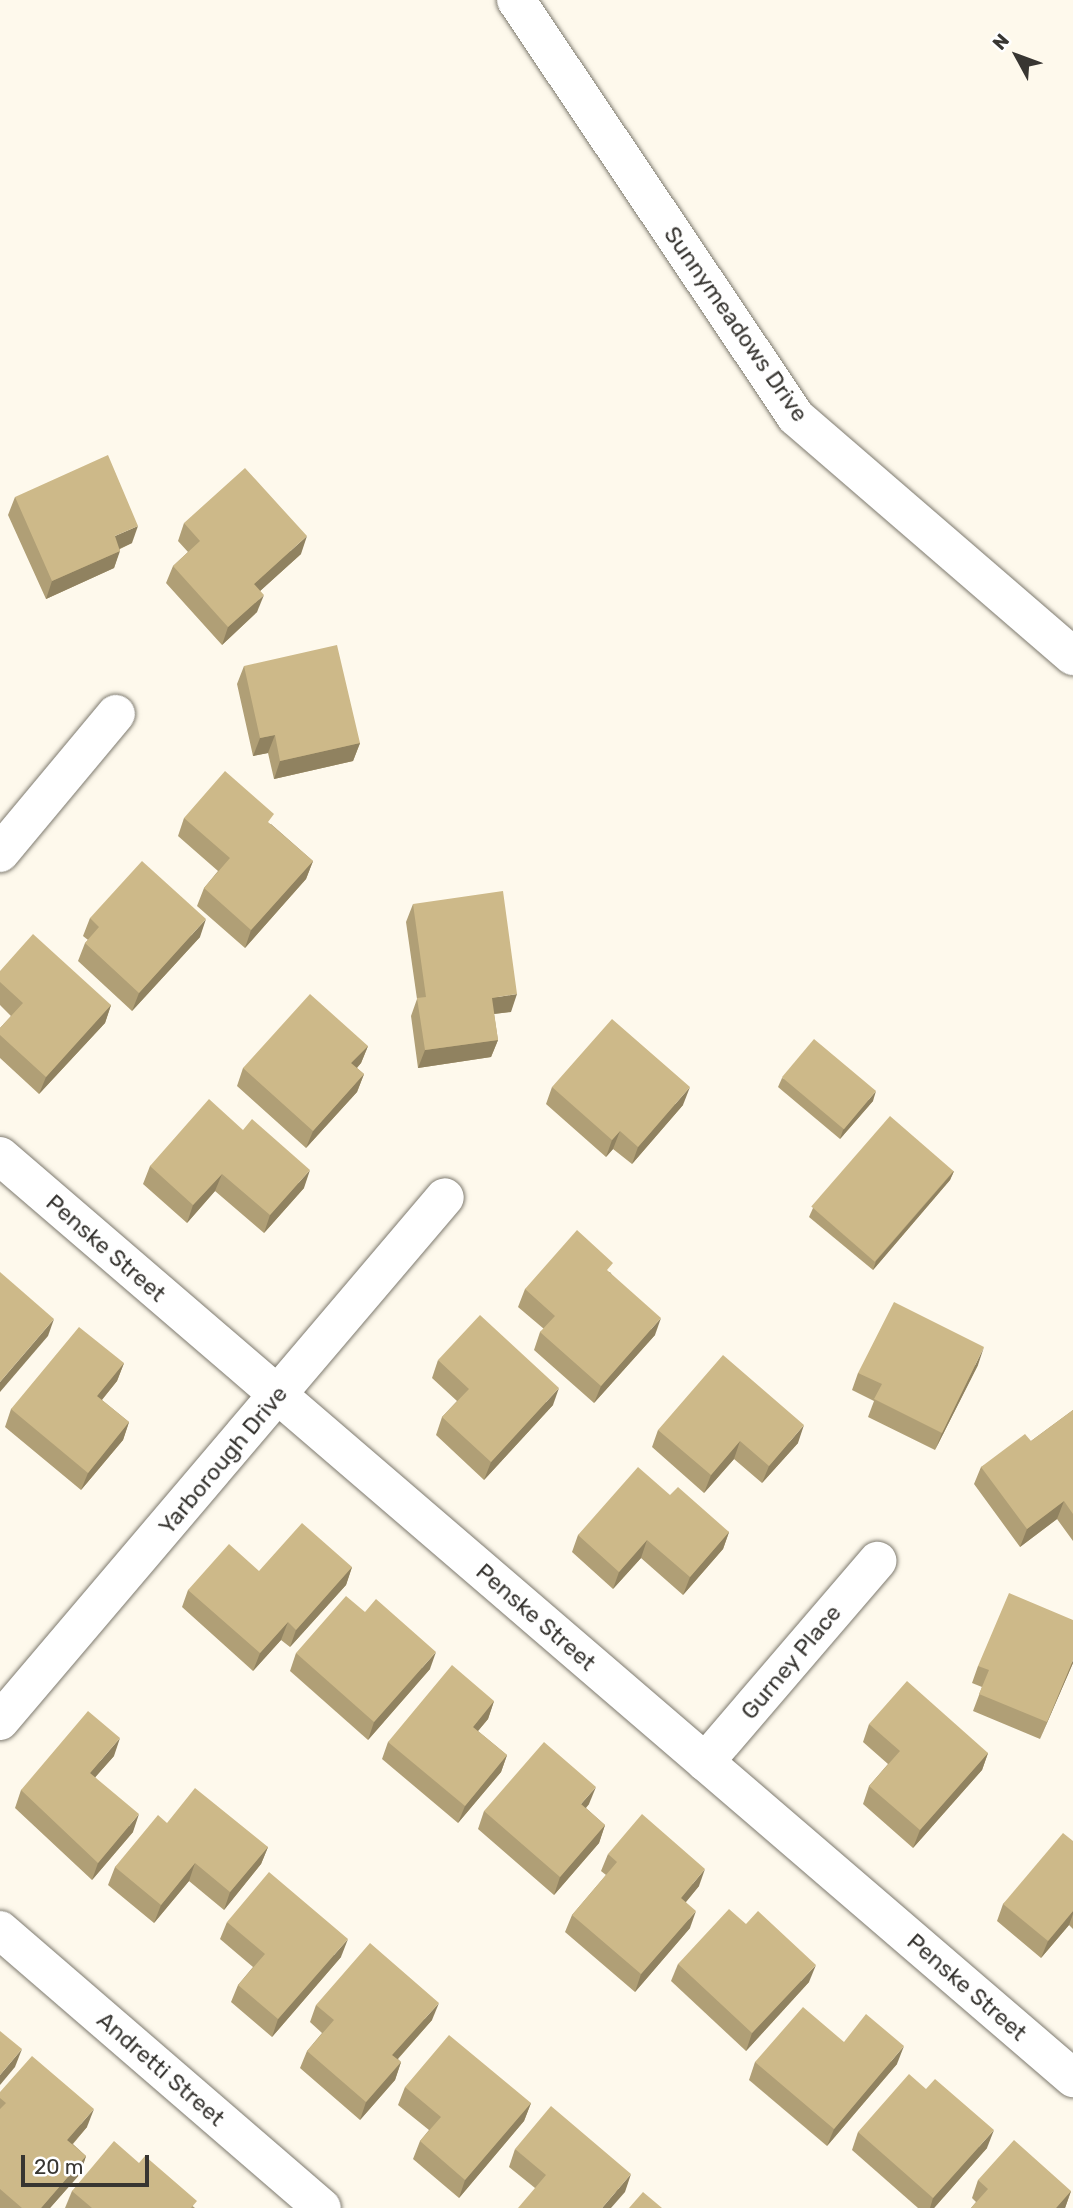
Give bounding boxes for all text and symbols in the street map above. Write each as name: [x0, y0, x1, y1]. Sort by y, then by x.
north arrow: [982, 21, 1052, 91]
text: N: [988, 29, 1014, 55]
street label: Sunnymeadows Drive: [658, 221, 814, 427]
street label: Penske Street: [41, 1189, 171, 1307]
street label: Yarborough Drive: [153, 1380, 293, 1540]
street label: Penske Street: [471, 1558, 601, 1676]
street label: Gurney Place: [735, 1599, 847, 1725]
street label: Penske Street: [902, 1928, 1032, 2046]
street label: Andretti Street: [92, 2006, 230, 2132]
scale bar: [24, 2142, 152, 2186]
text: 20 m: [34, 2154, 83, 2179]

